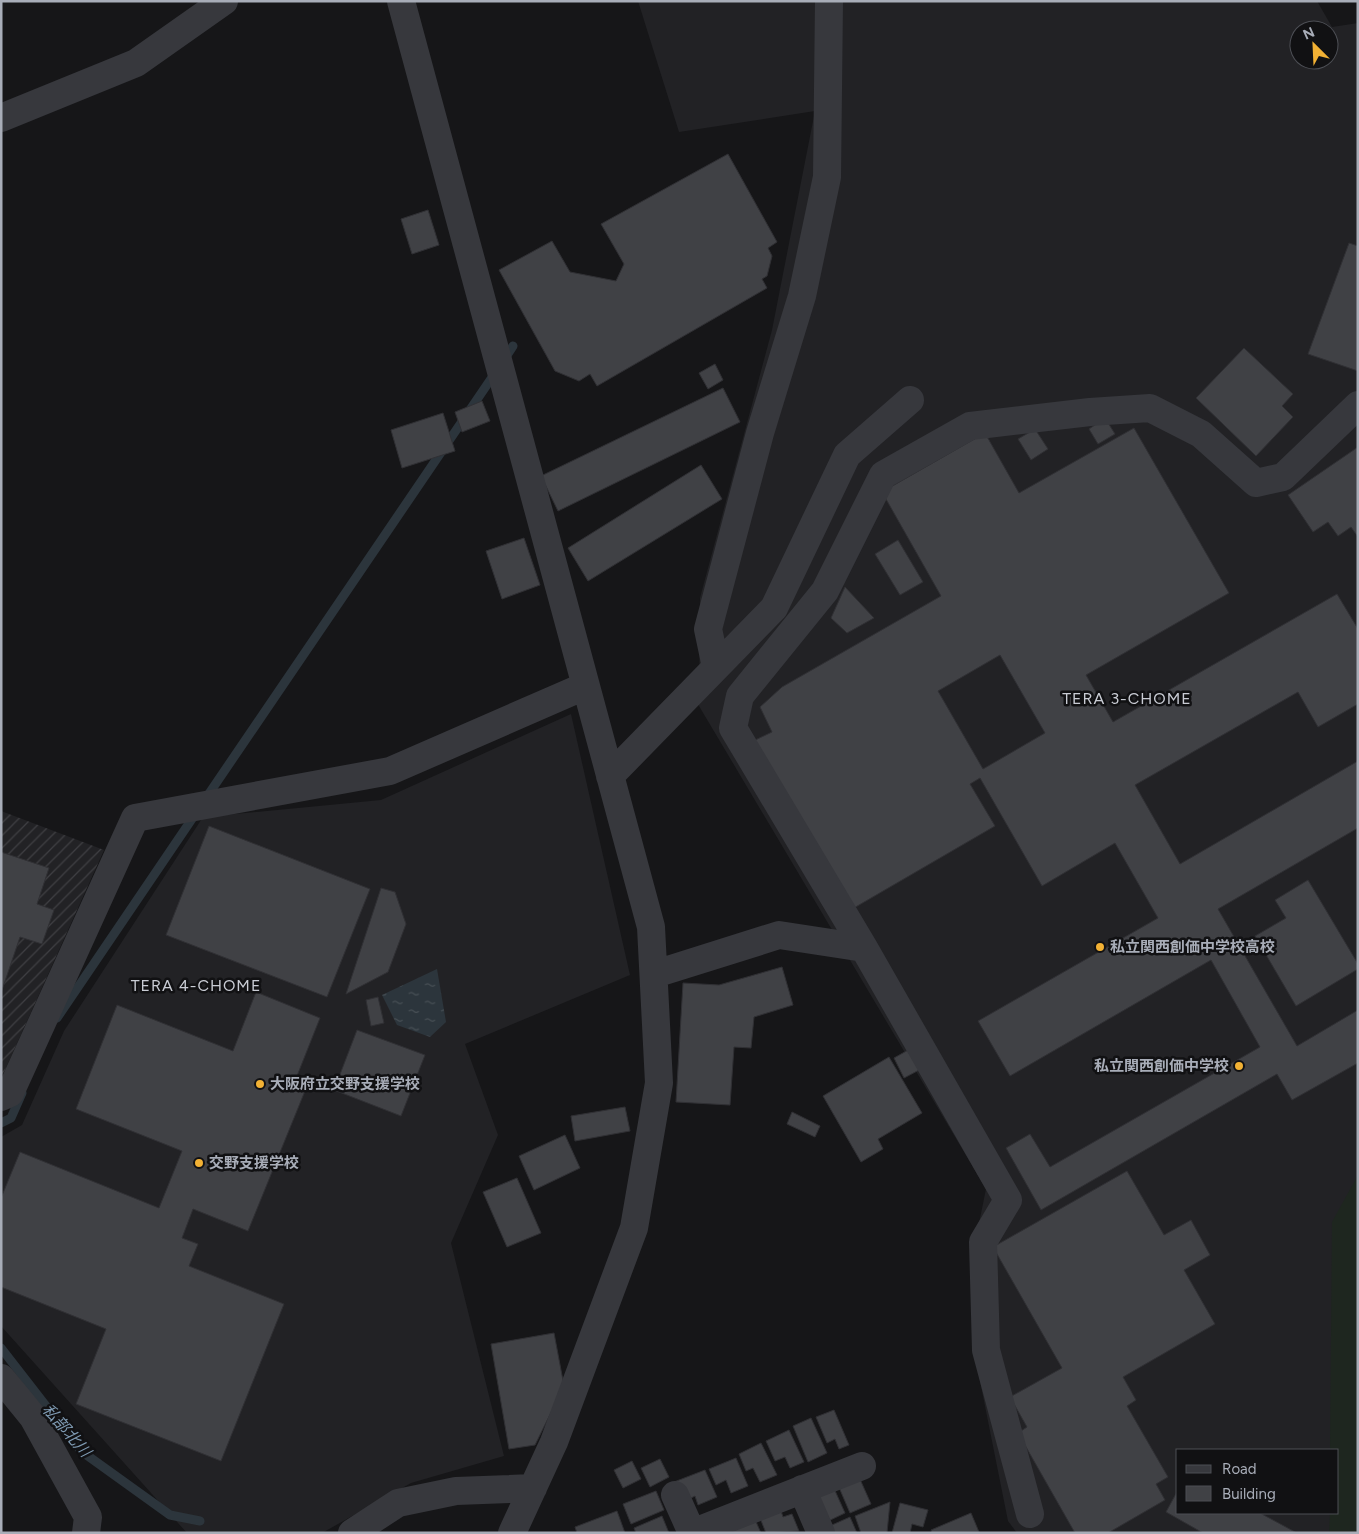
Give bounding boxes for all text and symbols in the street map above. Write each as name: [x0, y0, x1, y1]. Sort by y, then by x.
north arrow: [1289, 20, 1339, 70]
text: N: [1301, 24, 1317, 44]
district label: TERA 3-CHOME: [1062, 689, 1192, 708]
place label: 私立関西創価中学校高校: [1110, 938, 1275, 956]
marker: 私立関西創価中学校高校: [1094, 941, 1106, 953]
district label: TERA 4-CHOME: [131, 976, 261, 995]
place label: 私立関西創価中学校: [1094, 1057, 1229, 1075]
marker: 私立関西創価中学校: [1233, 1060, 1245, 1072]
place label: 大阪府立交野支援学校: [270, 1075, 420, 1093]
marker: 大阪府立交野支援学校: [254, 1078, 266, 1090]
place label: 交野支援学校: [209, 1154, 299, 1172]
marker: 交野支援学校: [193, 1157, 205, 1169]
water label: 私部北川: [38, 1400, 96, 1462]
legend: [1176, 1449, 1339, 1514]
text: Road: [1222, 1460, 1257, 1478]
text: Building: [1222, 1485, 1276, 1503]

